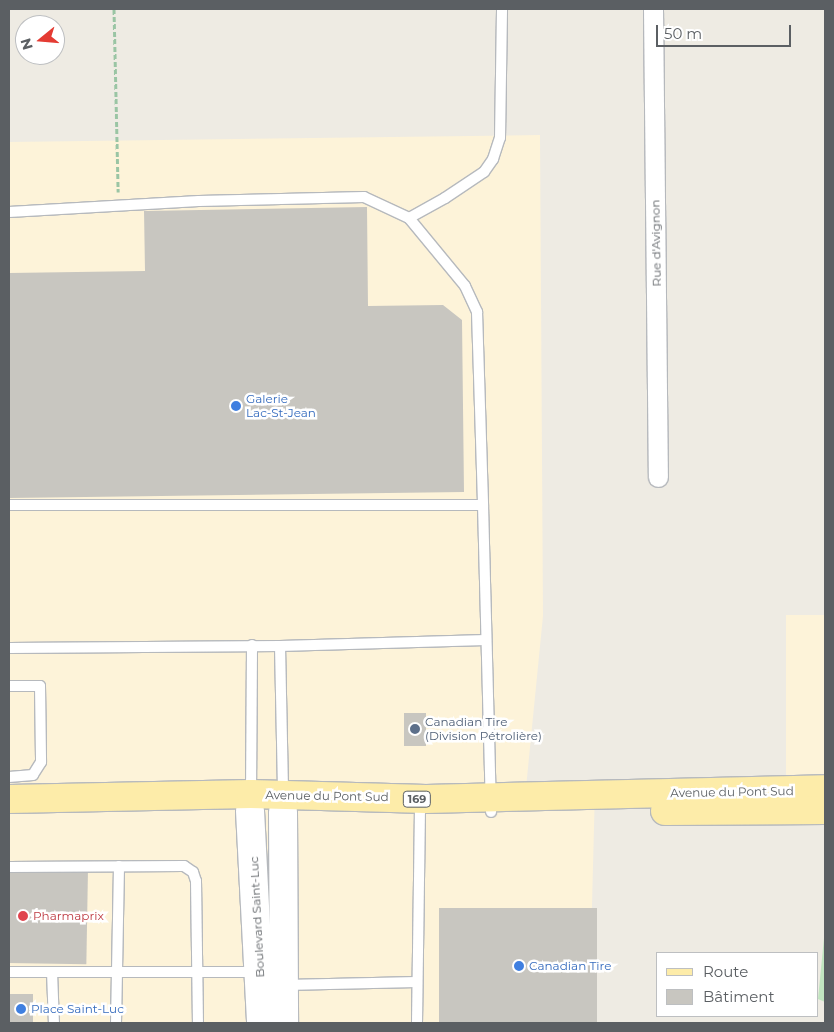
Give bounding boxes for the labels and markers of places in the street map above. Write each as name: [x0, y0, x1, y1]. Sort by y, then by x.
place label: Galerie Lac-St-Jean: [246, 392, 316, 420]
marker: Galerie Lac-St-Jean: [230, 400, 242, 412]
place label: Canadian Tire (Division Pétrolière): [425, 715, 542, 743]
marker: Canadian Tire (Division Pétrolière): [409, 723, 421, 735]
place label: Pharmaprix: [33, 909, 104, 923]
marker: Pharmaprix: [17, 910, 29, 922]
place label: Canadian Tire: [529, 959, 611, 973]
marker: Canadian Tire: [513, 960, 525, 972]
place label: Place Saint-Luc: [31, 1002, 124, 1016]
marker: Place Saint-Luc: [15, 1003, 27, 1015]

